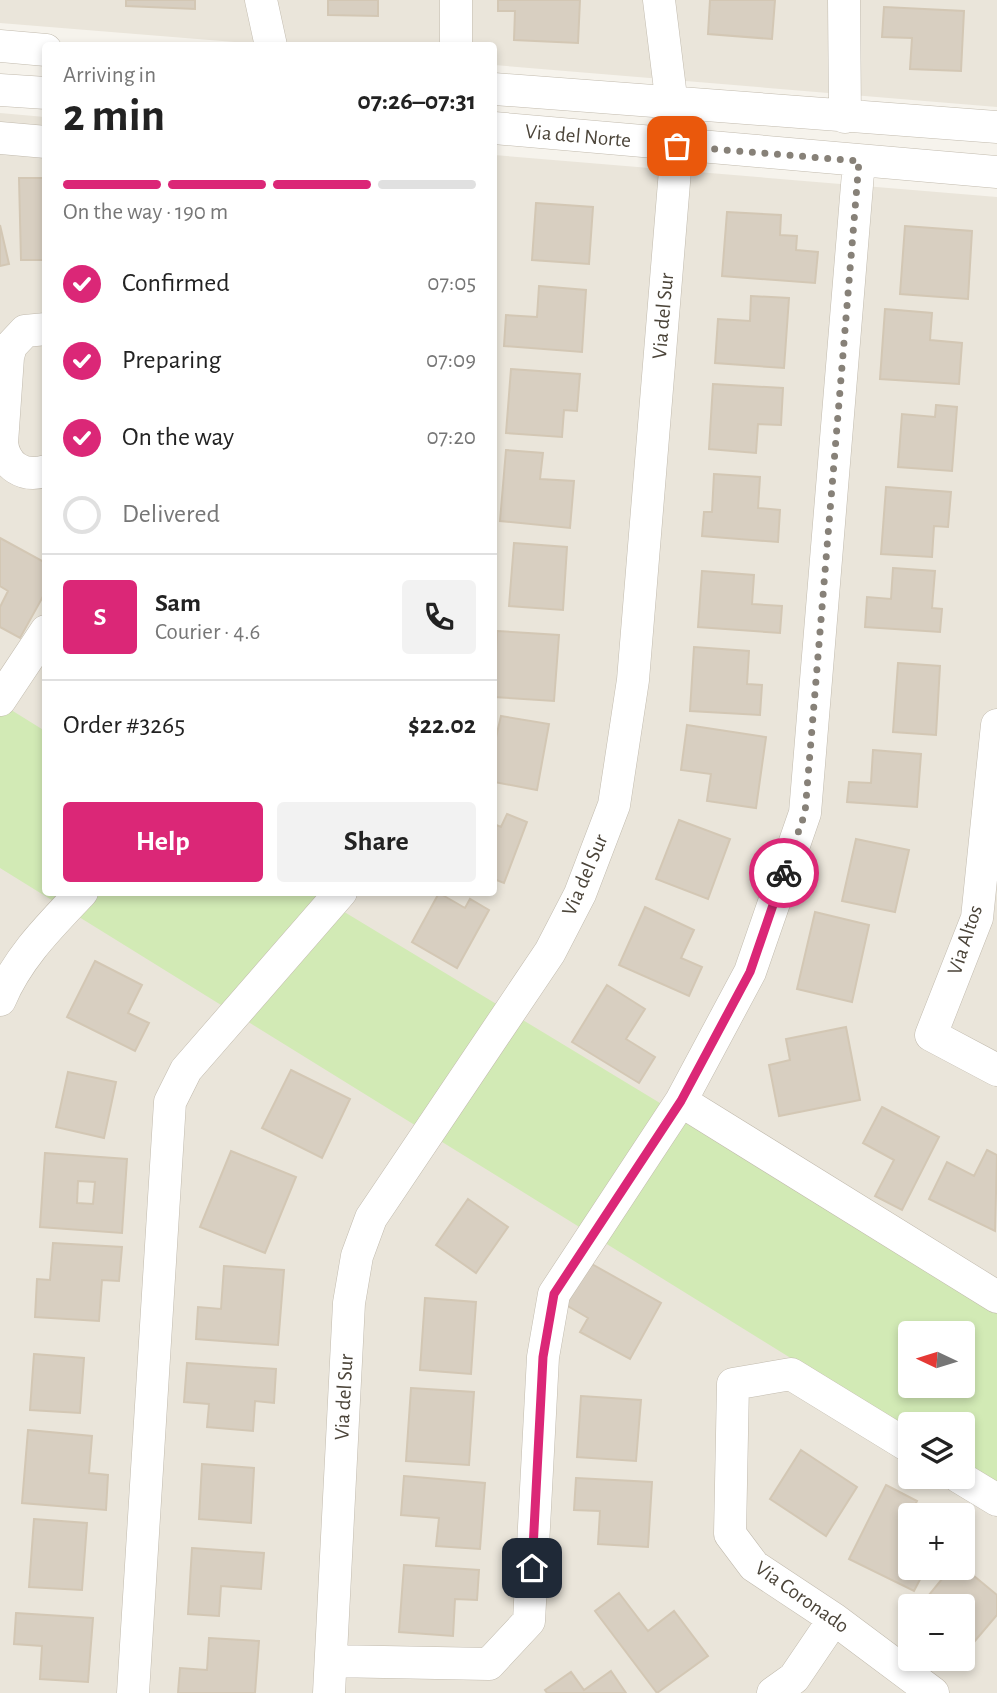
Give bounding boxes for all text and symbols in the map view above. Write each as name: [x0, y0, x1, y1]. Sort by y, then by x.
text: Arriving in: [63, 64, 156, 87]
text: 07:26–07:31: [357, 88, 476, 114]
text: 2 min: [63, 93, 165, 139]
pin: [647, 116, 707, 176]
street label: Via del Norte: [524, 121, 632, 151]
icon: bag: [658, 127, 696, 165]
text: On the way · 190 m: [63, 201, 228, 224]
icon: check: [63, 265, 101, 303]
text: Confirmed: [122, 270, 230, 296]
text: 07:05: [427, 272, 476, 295]
street label: Via del Sur: [649, 272, 677, 360]
icon: check: [63, 342, 101, 380]
text: Preparing: [122, 347, 221, 373]
text: 07:09: [426, 349, 476, 372]
icon: check: [63, 419, 101, 457]
text: On the way: [122, 424, 234, 450]
text: 07:20: [426, 426, 476, 449]
text: Delivered: [122, 501, 220, 527]
button: phone: [402, 580, 476, 654]
text: Sam: [155, 590, 201, 616]
text: S: [94, 604, 106, 630]
text: Courier · 4.6: [155, 621, 260, 644]
text: Order #3265: [63, 712, 185, 738]
text: $22.02: [408, 712, 476, 738]
button: Help: [63, 802, 263, 882]
button: Share: [277, 802, 476, 882]
street label: Via del Sur: [558, 831, 612, 919]
courier: [749, 838, 819, 908]
icon: bike: [765, 854, 803, 892]
street label: Via Altos: [944, 903, 986, 977]
north arrow: [898, 1321, 975, 1398]
map controls: [898, 1321, 975, 1671]
street label: Via del Sur: [331, 1353, 357, 1441]
button: layers: [898, 1412, 975, 1489]
button: +: [898, 1503, 975, 1580]
pin: [502, 1538, 562, 1598]
icon: home: [513, 1549, 551, 1587]
street label: Via Coronado: [751, 1557, 853, 1637]
button: −: [898, 1594, 975, 1671]

